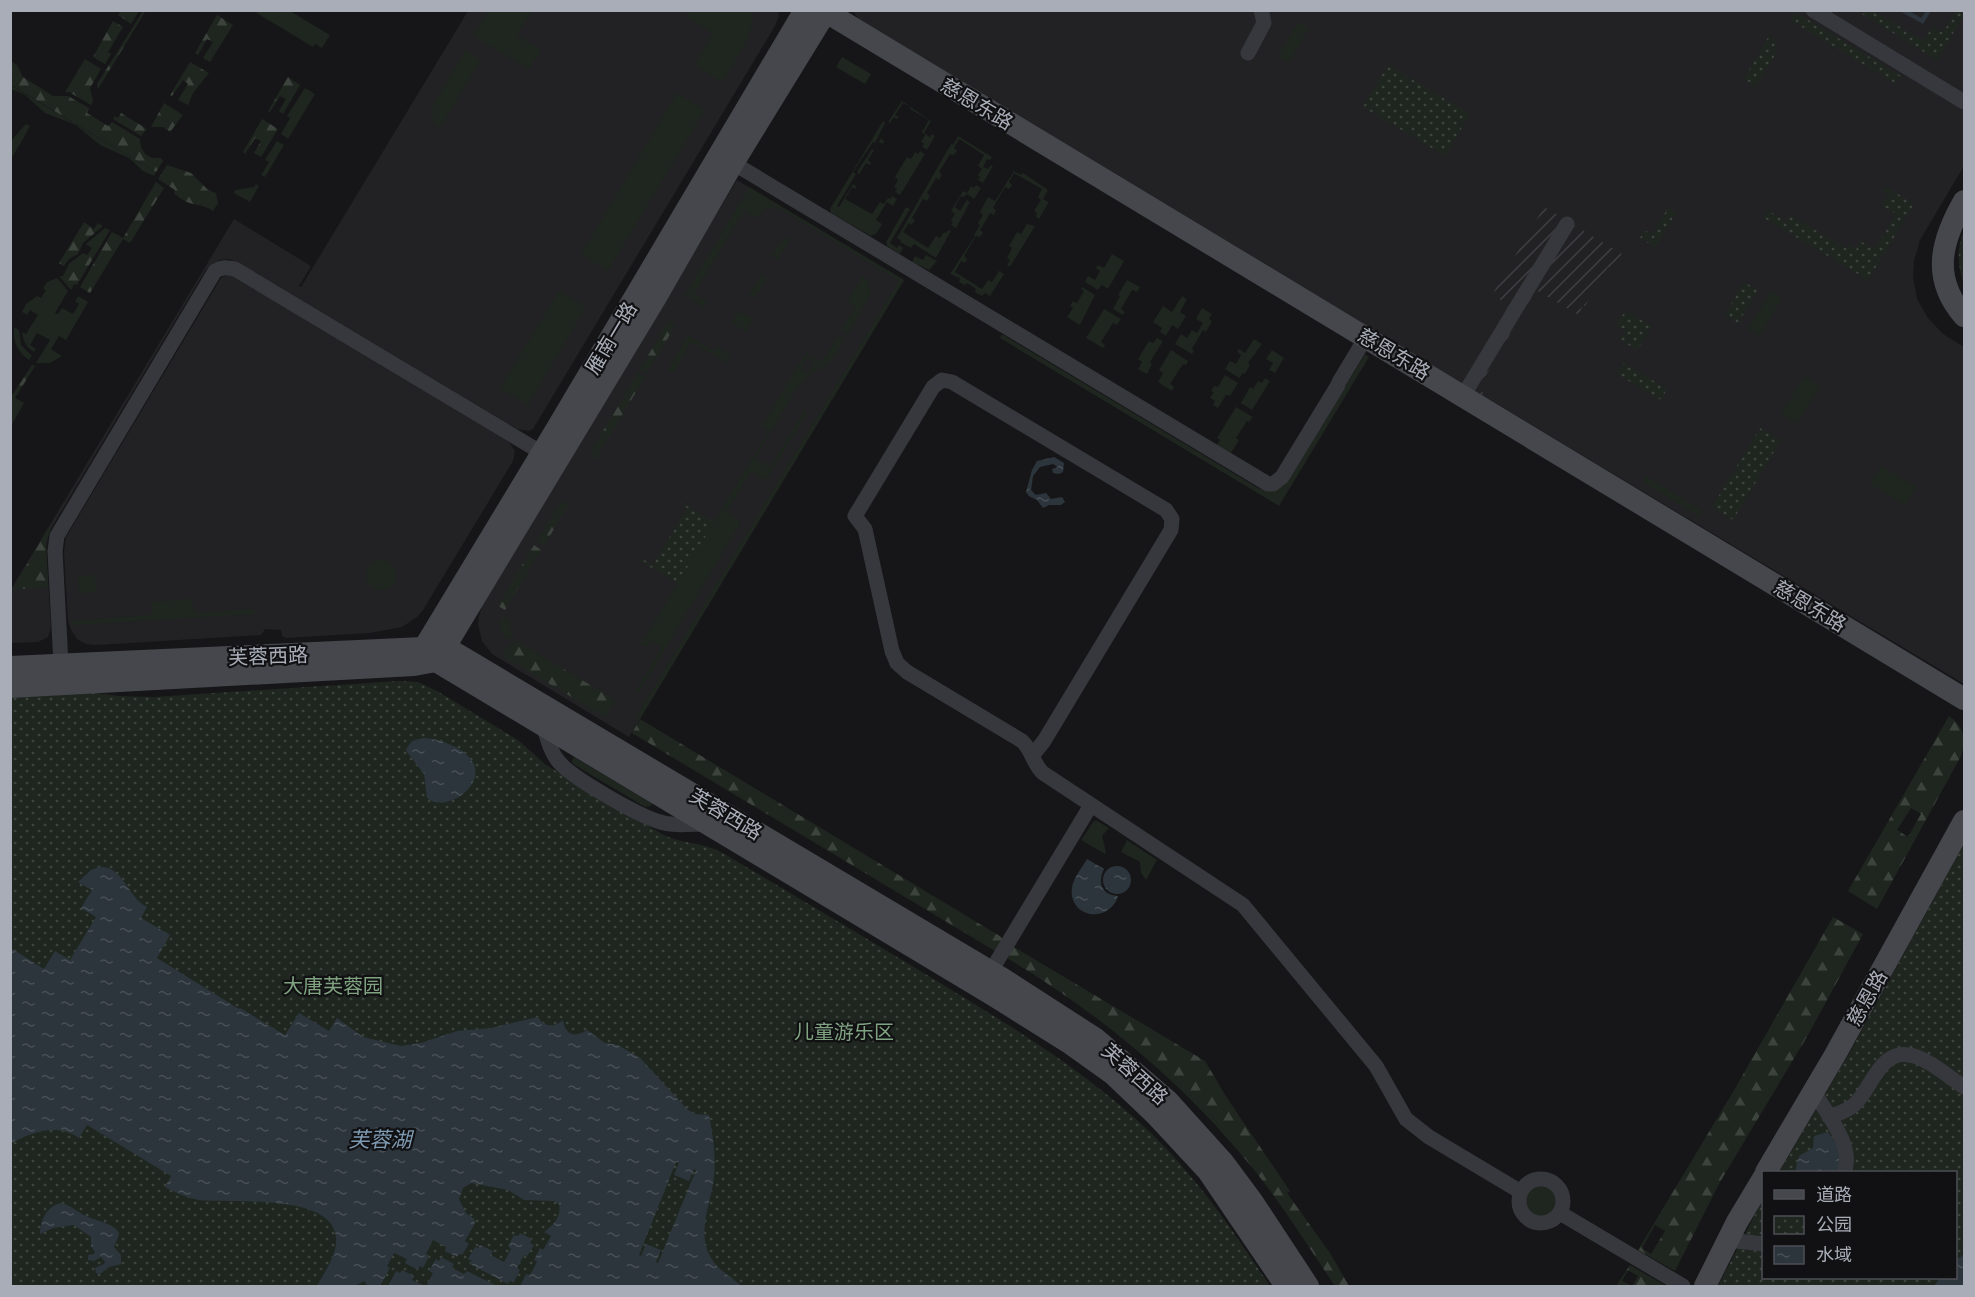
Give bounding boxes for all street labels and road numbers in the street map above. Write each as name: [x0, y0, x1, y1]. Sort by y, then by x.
street label: 慈恩东路: [937, 72, 1018, 135]
street label: 雁南一路: [579, 297, 642, 378]
street label: 慈恩东路: [1354, 322, 1435, 385]
street label: 慈恩东路: [1770, 574, 1851, 637]
street label: 芙蓉西路: [228, 642, 308, 669]
street label: 芙蓉西路: [686, 782, 767, 845]
street label: 慈恩路: [1841, 965, 1892, 1030]
street label: 芙蓉西路: [1097, 1038, 1173, 1110]

